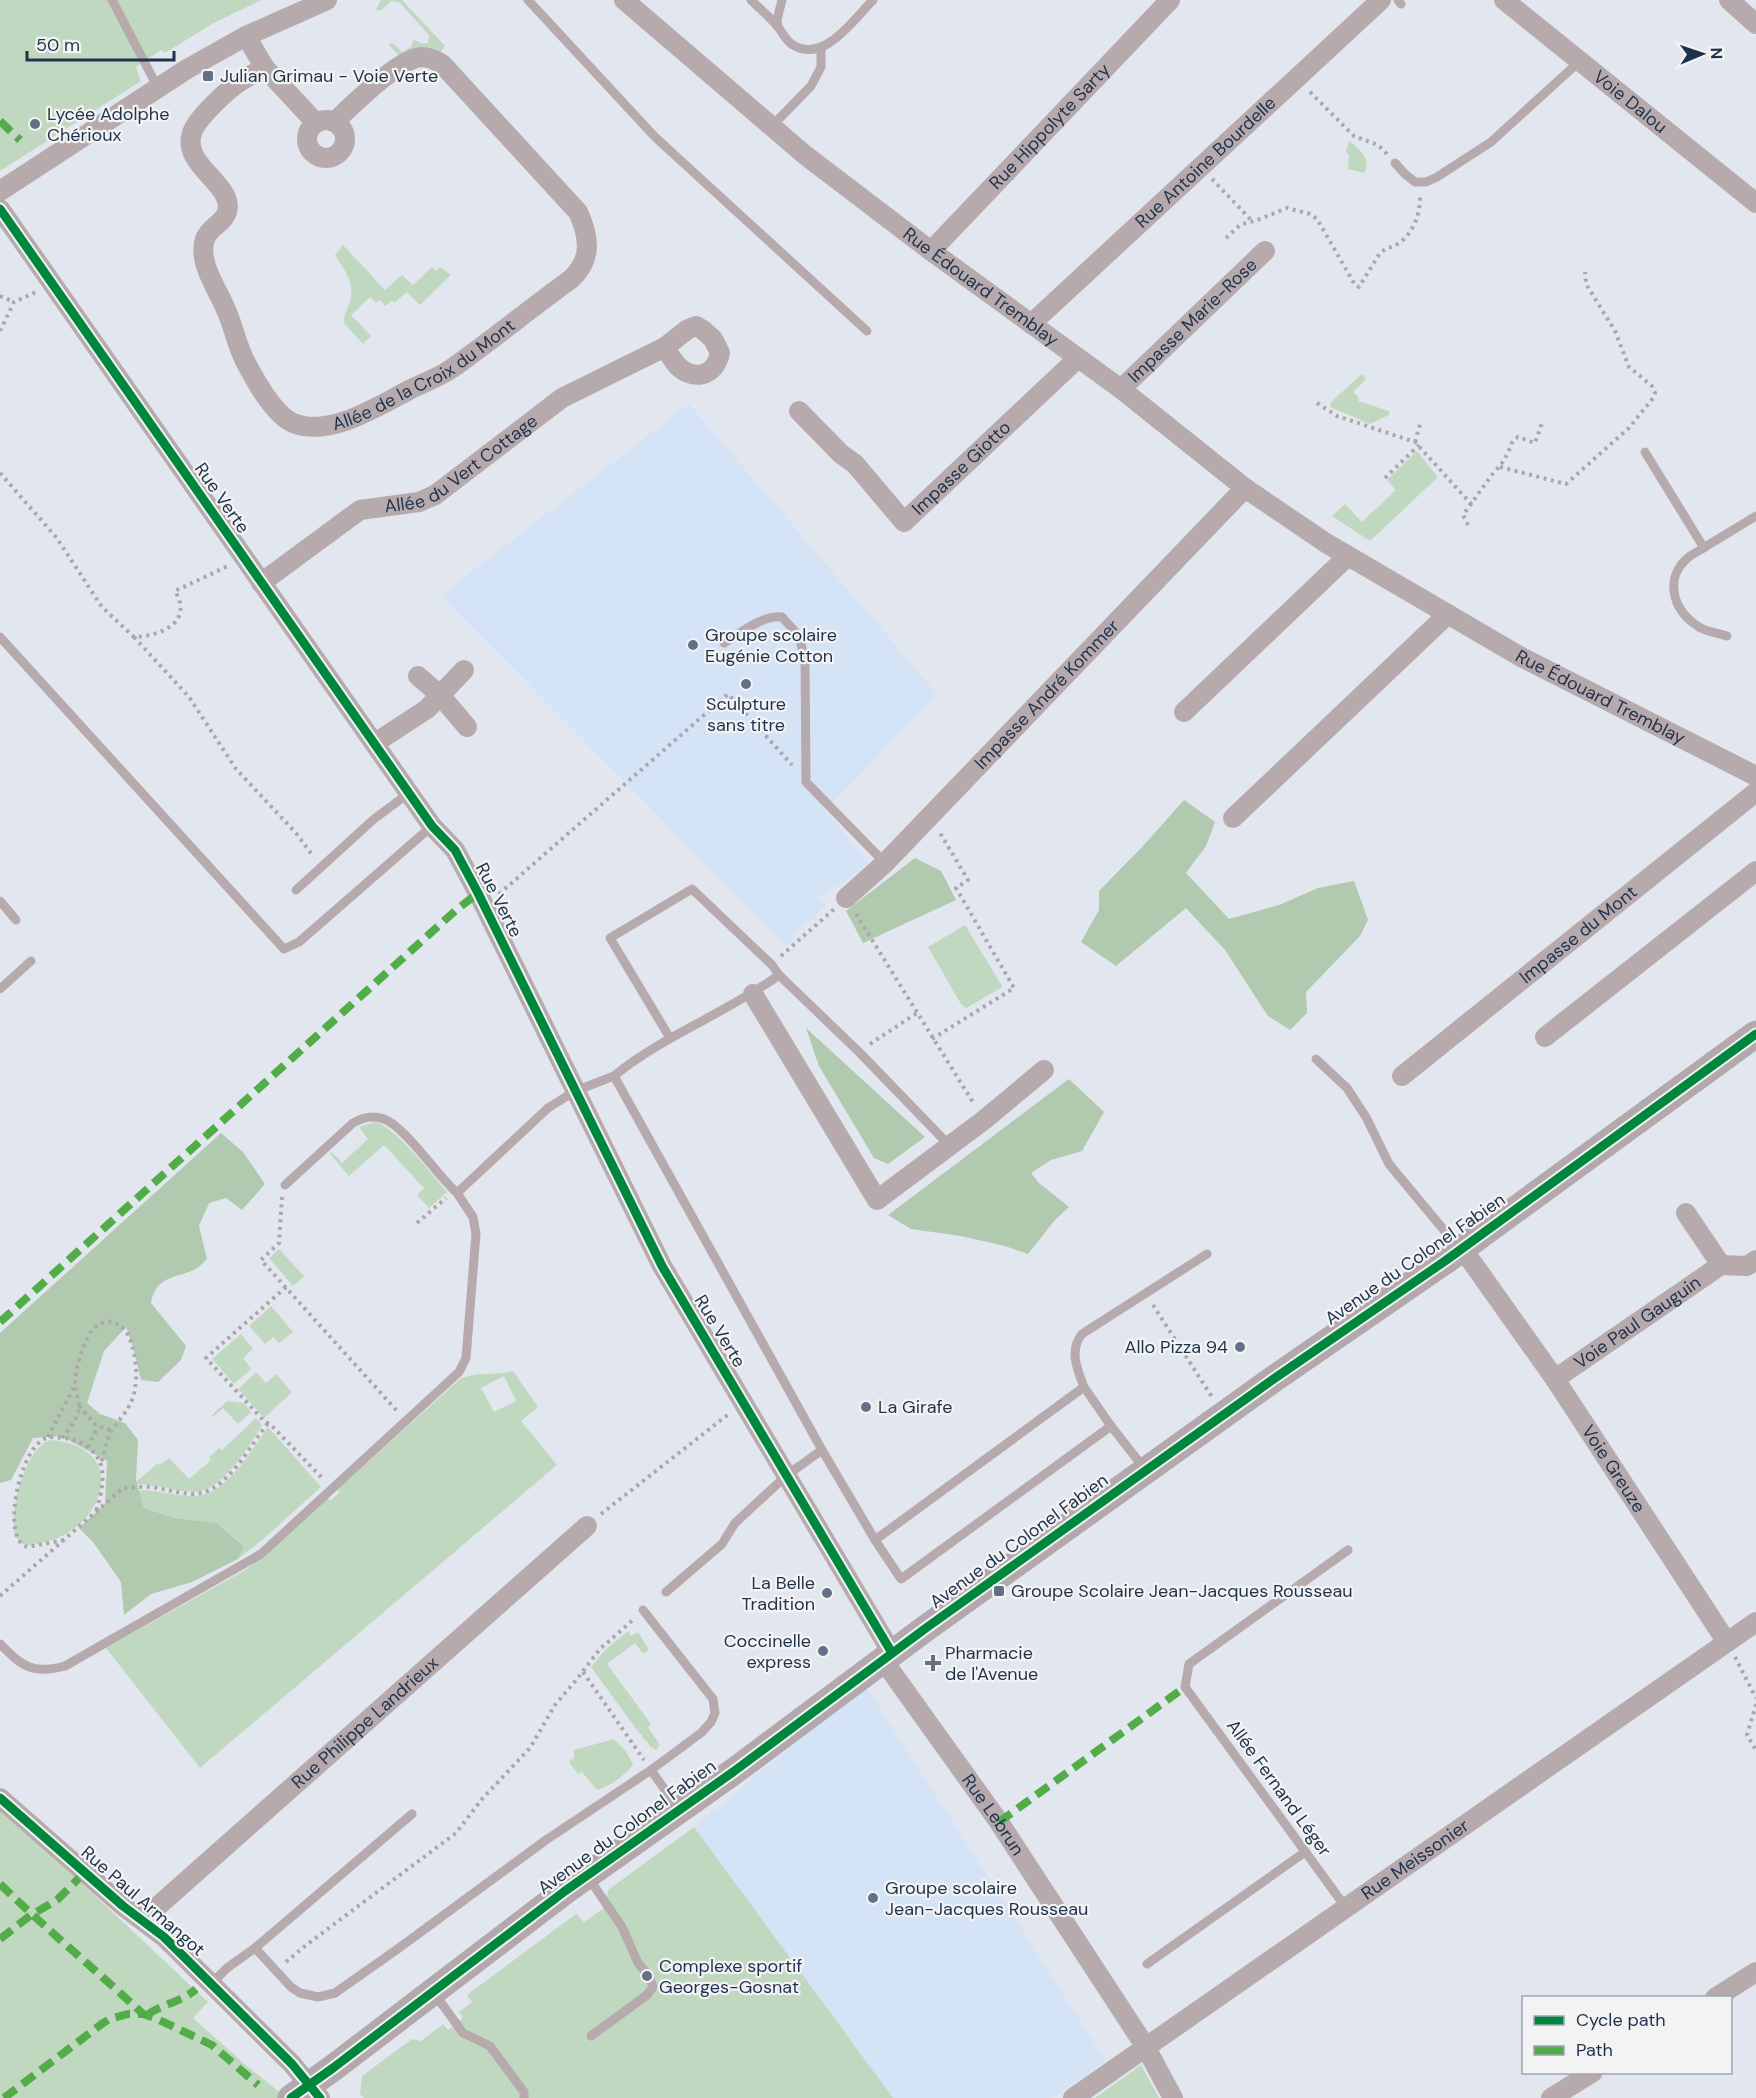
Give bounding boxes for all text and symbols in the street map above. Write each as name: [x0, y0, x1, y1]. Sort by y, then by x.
scale bar: [27, 24, 174, 62]
north arrow: [1672, 24, 1732, 84]
text: 50 m: [36, 33, 80, 57]
text: N: [1706, 47, 1727, 60]
street label: Rue Hippolyte Sarty: [984, 58, 1115, 195]
place label: Julian Grimau - Voie Verte: [220, 64, 438, 88]
street label: Voie Dalou: [1588, 65, 1672, 139]
marker: Julian Grimau - Voie Verte: [201, 69, 215, 83]
street label: Rue Antoine Bourdelle: [1130, 91, 1281, 233]
place label: Lycée Adolphe Chérioux: [47, 102, 169, 147]
marker: Lycée Adolphe Chérioux: [28, 117, 42, 131]
street label: Rue Édouard Tremblay: [898, 222, 1063, 352]
street label: Impasse Marie-Rose: [1123, 253, 1262, 388]
street label: Allée de la Croix du Mont: [330, 313, 520, 436]
street label: Allée du Vert Cottage: [383, 409, 543, 519]
street label: Impasse Giotto: [907, 416, 1016, 520]
street label: Rue Verte: [189, 458, 255, 538]
street label: Impasse André Kommer: [969, 614, 1125, 775]
place label: Groupe scolaire Eugénie Cotton: [705, 623, 837, 668]
marker: Groupe scolaire Eugénie Cotton: [686, 638, 700, 652]
street label: Rue Édouard Tremblay: [1511, 644, 1689, 750]
marker: Sculpture sans titre: [739, 677, 753, 691]
place label: Sculpture sans titre: [706, 692, 786, 737]
street label: Rue Verte: [470, 859, 528, 941]
street label: Impasse du Mont: [1515, 880, 1642, 989]
street label: Avenue du Colonel Fabien: [1320, 1188, 1510, 1330]
street label: Voie Paul Gauguin: [1569, 1270, 1706, 1374]
street label: Rue Verte: [689, 1290, 751, 1372]
place label: Allo Pizza 94: [1125, 1335, 1228, 1359]
marker: Allo Pizza 94: [1233, 1340, 1247, 1354]
place label: La Girafe: [878, 1395, 952, 1419]
marker: La Girafe: [859, 1400, 873, 1414]
street label: Voie Greuze: [1576, 1420, 1651, 1517]
street label: Avenue du Colonel Fabien: [925, 1468, 1113, 1614]
place label: La Belle Tradition: [741, 1571, 815, 1616]
place label: Groupe Scolaire Jean-Jacques Rousseau: [1011, 1579, 1353, 1603]
marker: Groupe Scolaire Jean-Jacques Rousseau: [992, 1584, 1006, 1598]
marker: La Belle Tradition: [820, 1586, 834, 1600]
place label: Coccinelle express: [724, 1629, 811, 1674]
place label: Pharmacie de l'Avenue: [945, 1641, 1038, 1686]
marker: Coccinelle express: [816, 1644, 830, 1658]
street label: Rue Philippe Landrieux: [286, 1651, 444, 1794]
marker: Pharmacie de l'Avenue: [926, 1656, 940, 1670]
street label: Allée Fernand Léger: [1221, 1715, 1337, 1862]
street label: Avenue du Colonel Fabien: [533, 1754, 721, 1900]
street label: Rue Lebrun: [956, 1769, 1030, 1860]
street label: Rue Meissonier: [1357, 1813, 1474, 1905]
street label: Rue Paul Armangot: [76, 1841, 210, 1961]
place label: Groupe scolaire Jean-Jacques Rousseau: [885, 1876, 1088, 1921]
marker: Groupe scolaire Jean-Jacques Rousseau: [866, 1891, 880, 1905]
place label: Complexe sportif Georges-Gosnat: [659, 1954, 802, 1999]
marker: Complexe sportif Georges-Gosnat: [640, 1969, 654, 1983]
legend: [1522, 1996, 1732, 2074]
text: Cycle path: [1576, 2008, 1666, 2032]
text: Path: [1576, 2038, 1613, 2062]

